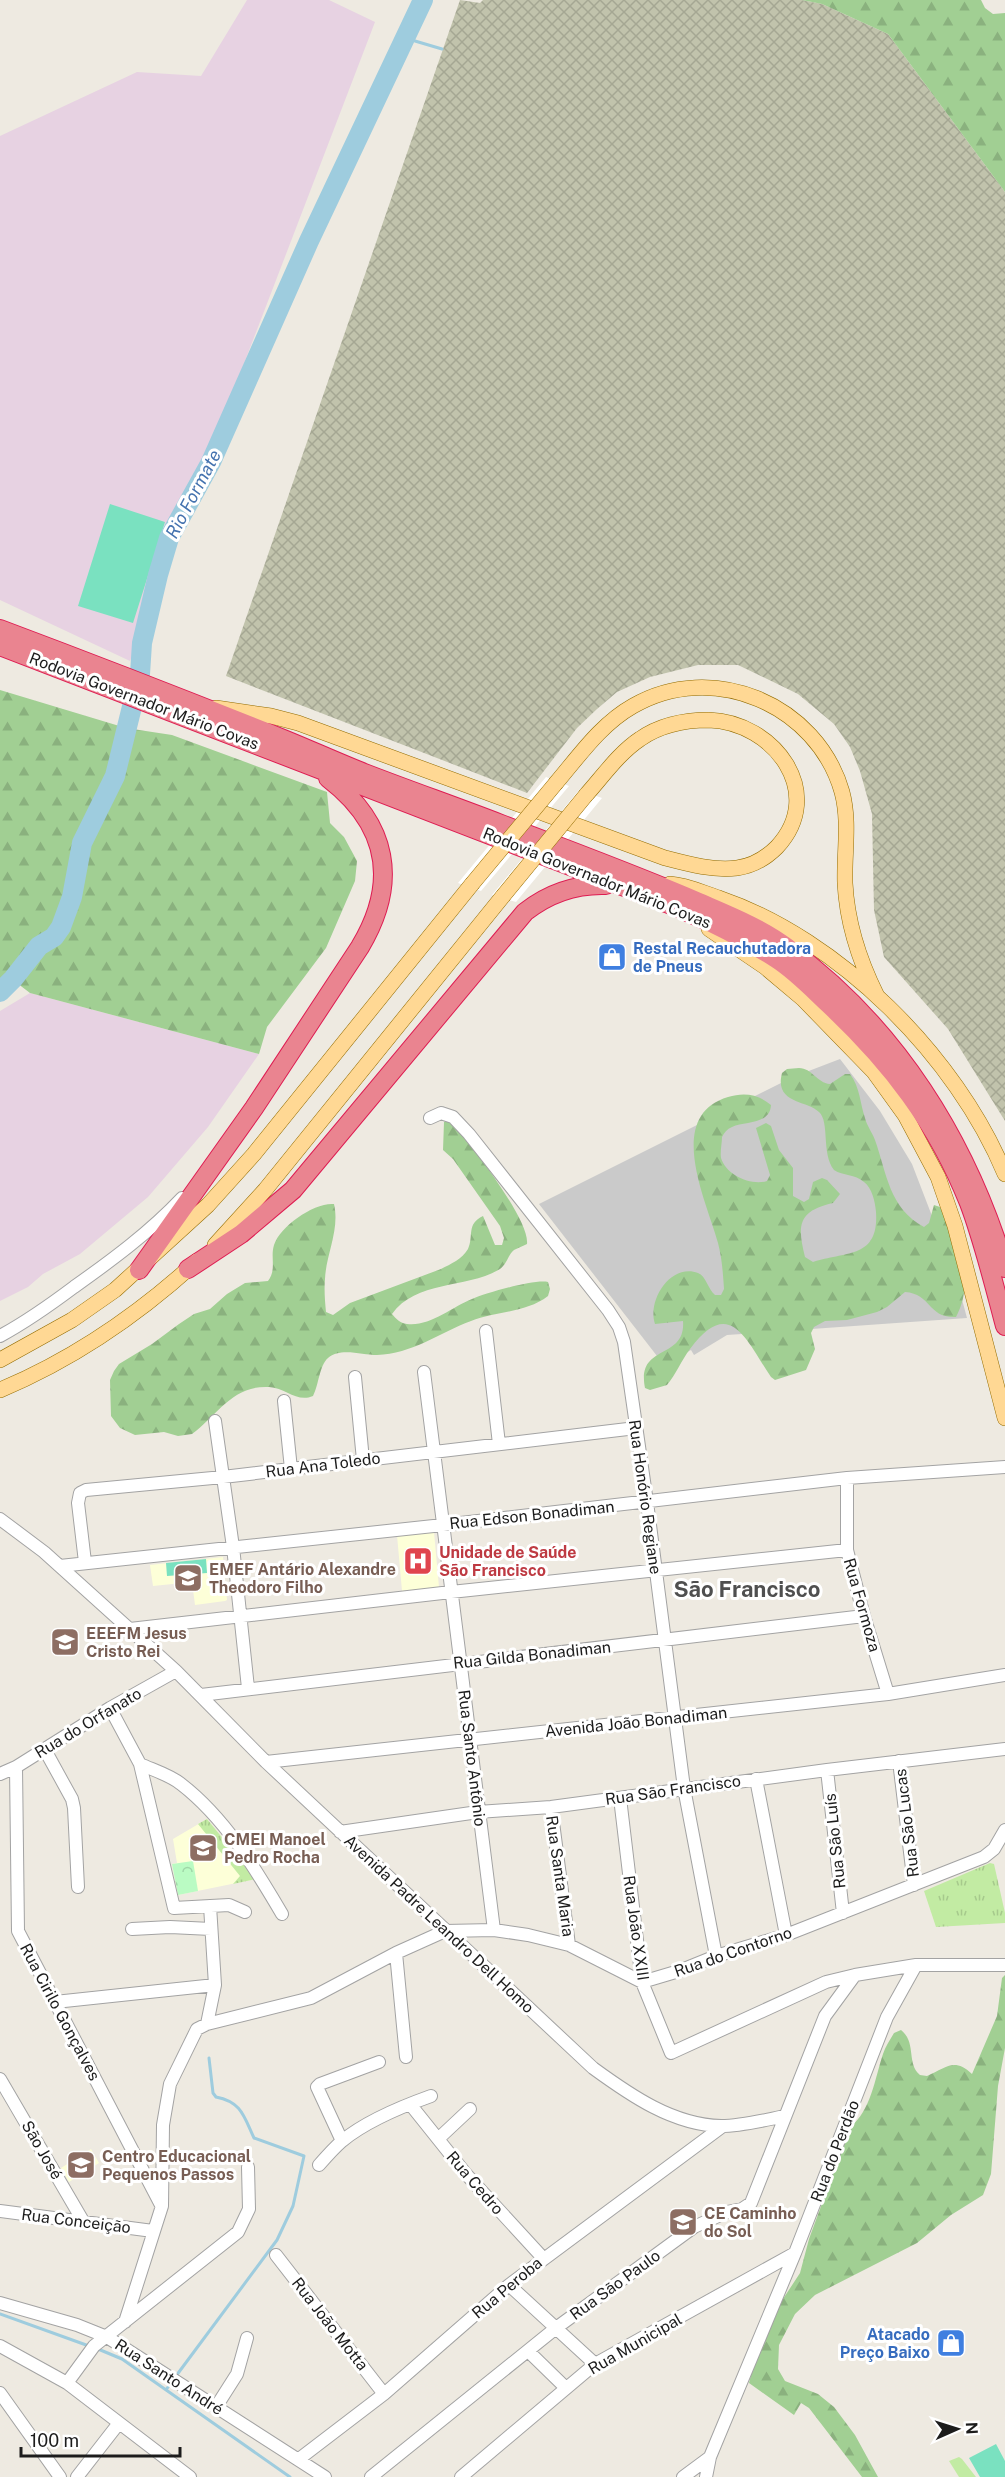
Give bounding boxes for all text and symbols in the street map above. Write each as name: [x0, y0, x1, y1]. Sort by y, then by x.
water label: Rio Formate: [161, 446, 225, 542]
street label: Rodovia Governador Mário Covas: [27, 648, 261, 754]
street label: Rodovia Governador Mário Covas: [480, 823, 714, 933]
place label: Restal Recauchutadora de Pneus: [633, 939, 811, 976]
shop icon: Restal Recauchutadora de Pneus: [596, 941, 628, 973]
street label: Rua Honório Regiane: [625, 1418, 665, 1576]
street label: Rua Ana Toledo: [264, 1449, 382, 1481]
street label: Rua Edson Bonadiman: [449, 1497, 615, 1533]
place label: Unidade de Saúde São Francisco: [439, 1543, 577, 1580]
hospital icon: Unidade de Saúde São Francisco: [402, 1545, 434, 1577]
street label: Rua Formoza: [840, 1556, 884, 1654]
place label: EMEF Antário Alexandre Theodoro Filho: [209, 1560, 396, 1597]
school or university icon: EMEF Antário Alexandre Theodoro Filho: [172, 1562, 204, 1594]
district label: São Francisco: [673, 1576, 821, 1602]
place label: EEEFM Jesus Cristo Rei: [86, 1624, 187, 1661]
school or university icon: EEEFM Jesus Cristo Rei: [49, 1626, 81, 1658]
street label: Rua Gilda Bonadiman: [452, 1637, 612, 1673]
street label: Rua do Orfanato: [31, 1684, 145, 1762]
street label: Rua Santo Antônio: [454, 1689, 490, 1827]
street label: Avenida João Bonadiman: [544, 1703, 728, 1741]
street label: Rua São Lucas: [891, 1768, 923, 1878]
street label: Rua São Francisco: [604, 1771, 742, 1809]
street label: Rua São Luís: [821, 1792, 849, 1890]
street label: Rua Santa Maria: [542, 1814, 578, 1938]
place label: CMEI Manoel Pedro Rocha: [224, 1830, 326, 1867]
street label: Avenida Padre Leandro Dell Homo: [340, 1831, 538, 2017]
school or university icon: CMEI Manoel Pedro Rocha: [187, 1832, 219, 1864]
street label: Rua João XXIII: [619, 1874, 653, 1982]
street label: Rua do Contorno: [672, 1923, 794, 1981]
street label: Rua Cirilo Gonçalves: [16, 1940, 104, 2084]
street label: Rua do Perdão: [807, 2097, 863, 2205]
street label: São José: [18, 2117, 66, 2183]
place label: Centro Educacional Pequenos Passos: [102, 2147, 251, 2184]
street label: Rua Cedro: [442, 2147, 508, 2219]
school or university icon: Centro Educacional Pequenos Passos: [65, 2149, 97, 2181]
place label: CE Caminho do Sol: [704, 2204, 796, 2241]
street label: Rua Conceição: [20, 2205, 132, 2237]
school or university icon: CE Caminho do Sol: [667, 2206, 699, 2238]
street label: Rua São Paulo: [566, 2246, 664, 2324]
street label: Rua Peroba: [468, 2253, 546, 2323]
street label: Rua João Motta: [288, 2274, 372, 2374]
street label: Rua Municipal: [585, 2309, 685, 2379]
place label: Atacado Preço Baixo: [840, 2325, 930, 2362]
shop icon: Atacado Preço Baixo: [935, 2327, 967, 2359]
street label: Rua Santo André: [111, 2335, 227, 2419]
north arrow: [927, 2399, 987, 2459]
scale bar: [21, 2420, 180, 2458]
text: N: [962, 2421, 981, 2435]
text: 100 m: [30, 2430, 79, 2451]

